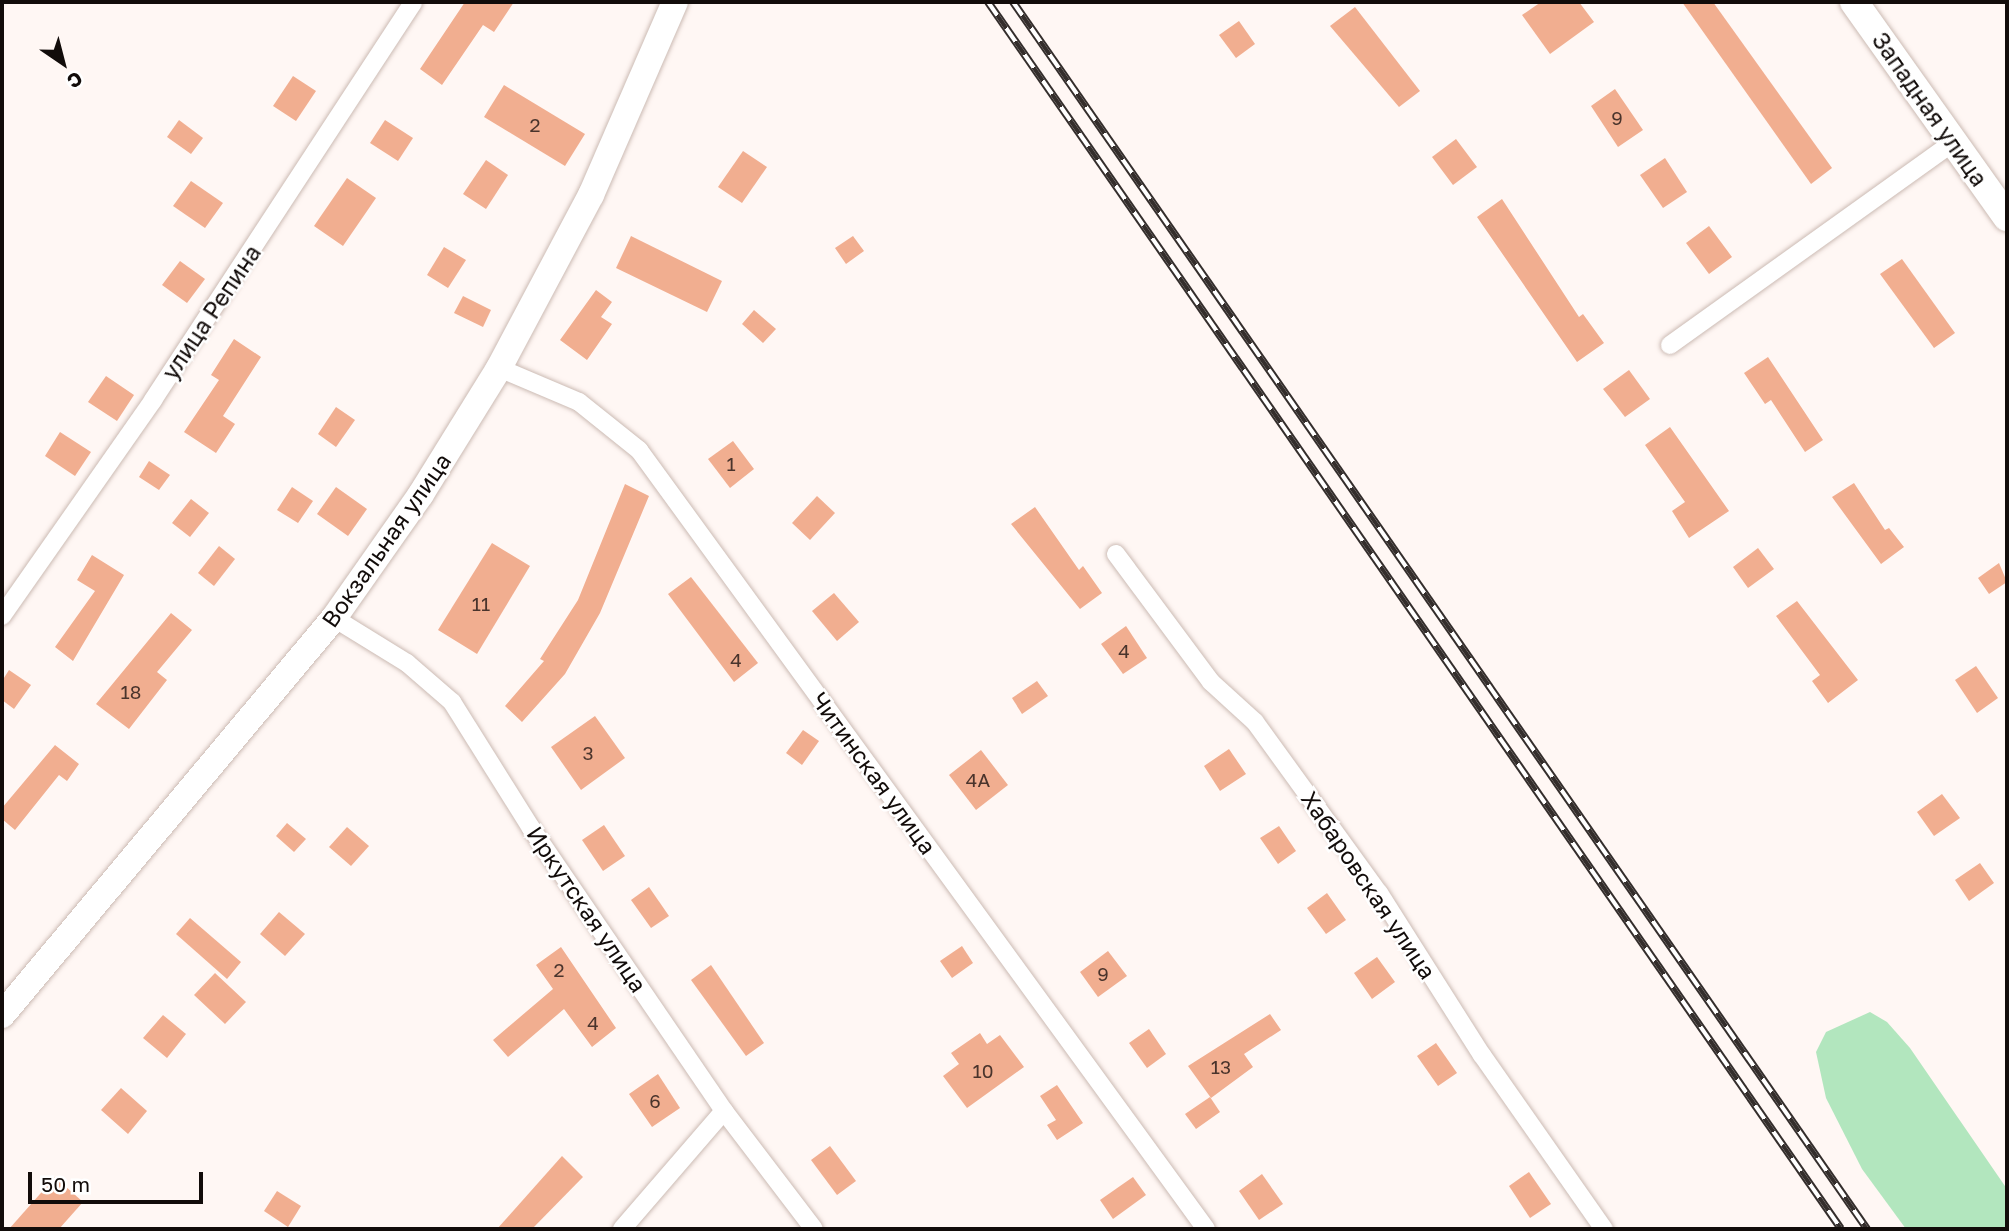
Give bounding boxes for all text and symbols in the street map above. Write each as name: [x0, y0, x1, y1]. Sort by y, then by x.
street label: Западная улица: [1867, 27, 1993, 191]
north arrow: [28, 28, 98, 98]
text: С: [63, 67, 87, 94]
house number: 9: [1611, 107, 1623, 129]
house number: 2: [529, 114, 541, 136]
street label: улица Репина: [156, 240, 266, 384]
street label: Вокзальная улица: [316, 448, 456, 632]
house number: 1: [726, 453, 736, 475]
house number: 11: [472, 593, 490, 615]
house number: 4: [1118, 640, 1130, 662]
house number: 4: [730, 649, 742, 671]
house number: 18: [121, 681, 141, 703]
street label: Читинская улица: [806, 687, 942, 859]
house number: 3: [582, 742, 594, 764]
house number: 4А: [966, 769, 990, 791]
street label: Хабаровская улица: [1296, 786, 1442, 984]
street label: Иркутская улица: [521, 821, 653, 997]
house number: 2: [553, 959, 565, 981]
house number: 9: [1097, 963, 1109, 985]
house number: 4: [587, 1012, 599, 1034]
house number: 13: [1211, 1056, 1231, 1078]
house number: 10: [973, 1060, 993, 1082]
house number: 6: [649, 1090, 661, 1112]
scale bar: [32, 1158, 206, 1202]
text: 50 m: [41, 1171, 90, 1197]

